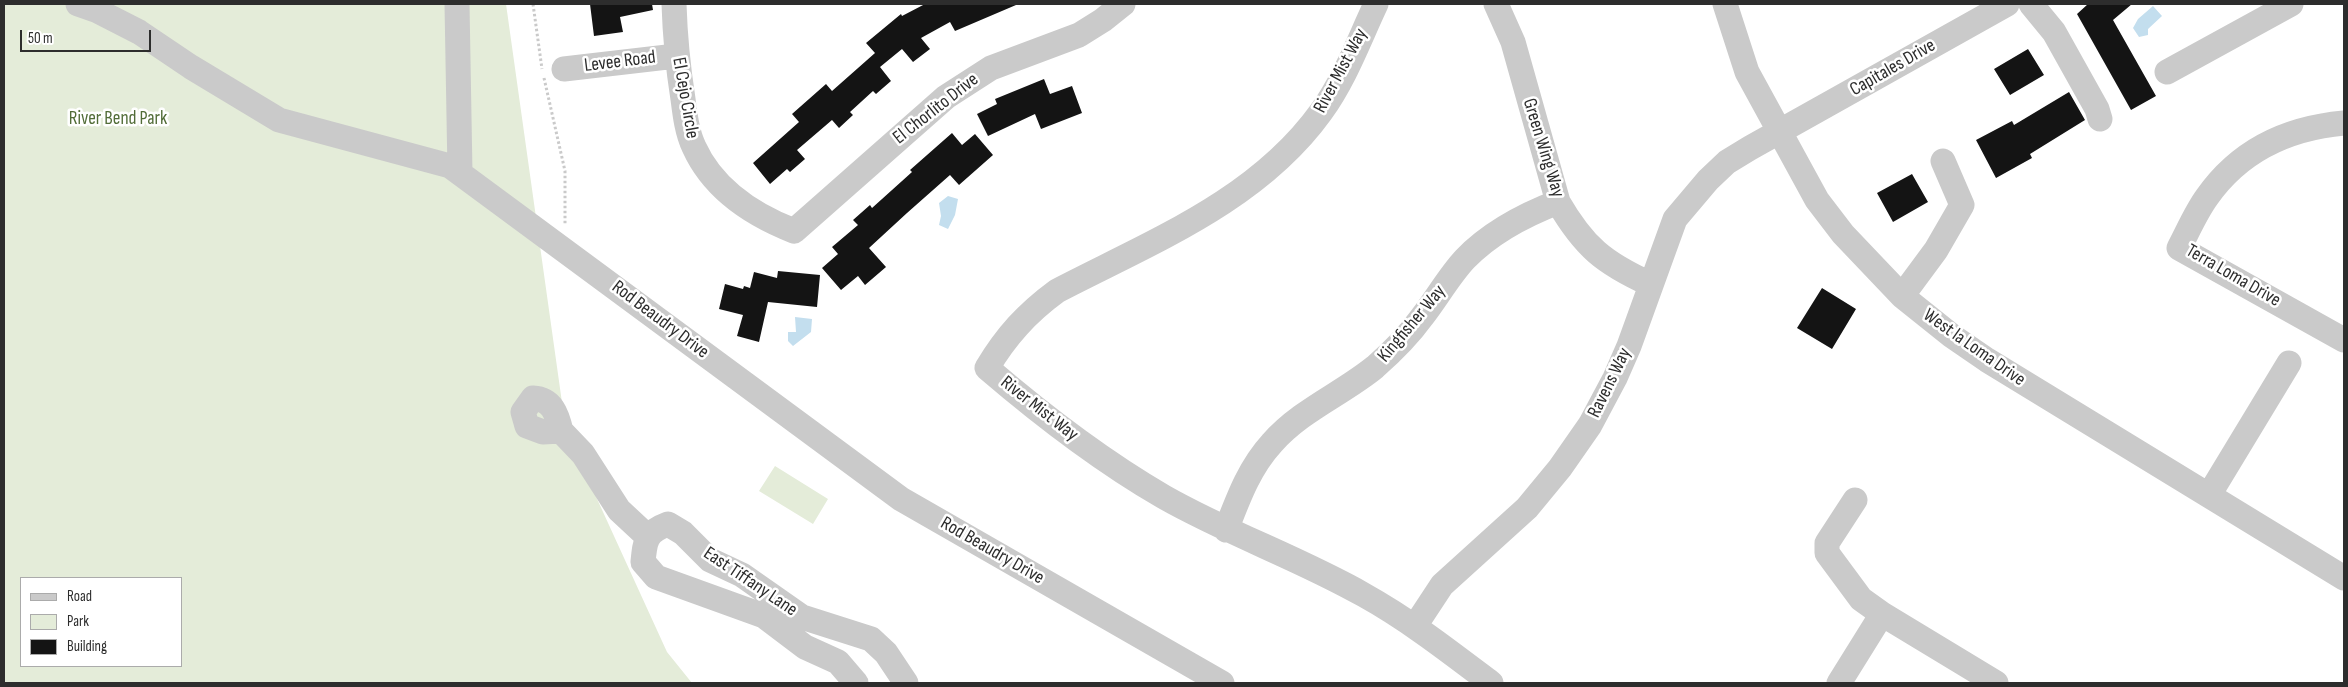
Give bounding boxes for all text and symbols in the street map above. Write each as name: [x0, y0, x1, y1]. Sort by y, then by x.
scale bar: [22, 20, 154, 52]
street label: River Mist Way: [1309, 25, 1373, 117]
text: 50 m: [28, 29, 53, 48]
street label: Capitales Drive: [1846, 34, 1940, 102]
street label: Levee Road: [583, 46, 657, 78]
street label: El Cejo Circle: [667, 56, 703, 140]
street label: El Chorlito Drive: [889, 69, 983, 149]
street label: Green Wing Way: [1517, 96, 1569, 200]
park label: River Bend Park: [69, 108, 167, 130]
street label: Terra Loma Drive: [2182, 240, 2284, 312]
street label: Rod Beaudry Drive: [607, 276, 713, 364]
street label: Kingfisher Way: [1373, 281, 1451, 367]
street label: West la Loma Drive: [1918, 304, 2030, 392]
street label: Ravens Way: [1583, 344, 1637, 422]
street label: River Mist Way: [996, 372, 1082, 446]
street label: Rod Beaudry Drive: [936, 512, 1048, 590]
street label: East Tiffany Lane: [699, 542, 801, 622]
legend: [20, 577, 182, 667]
text: Road: [67, 587, 92, 606]
text: Park: [67, 612, 89, 631]
text: Building: [67, 637, 107, 656]

